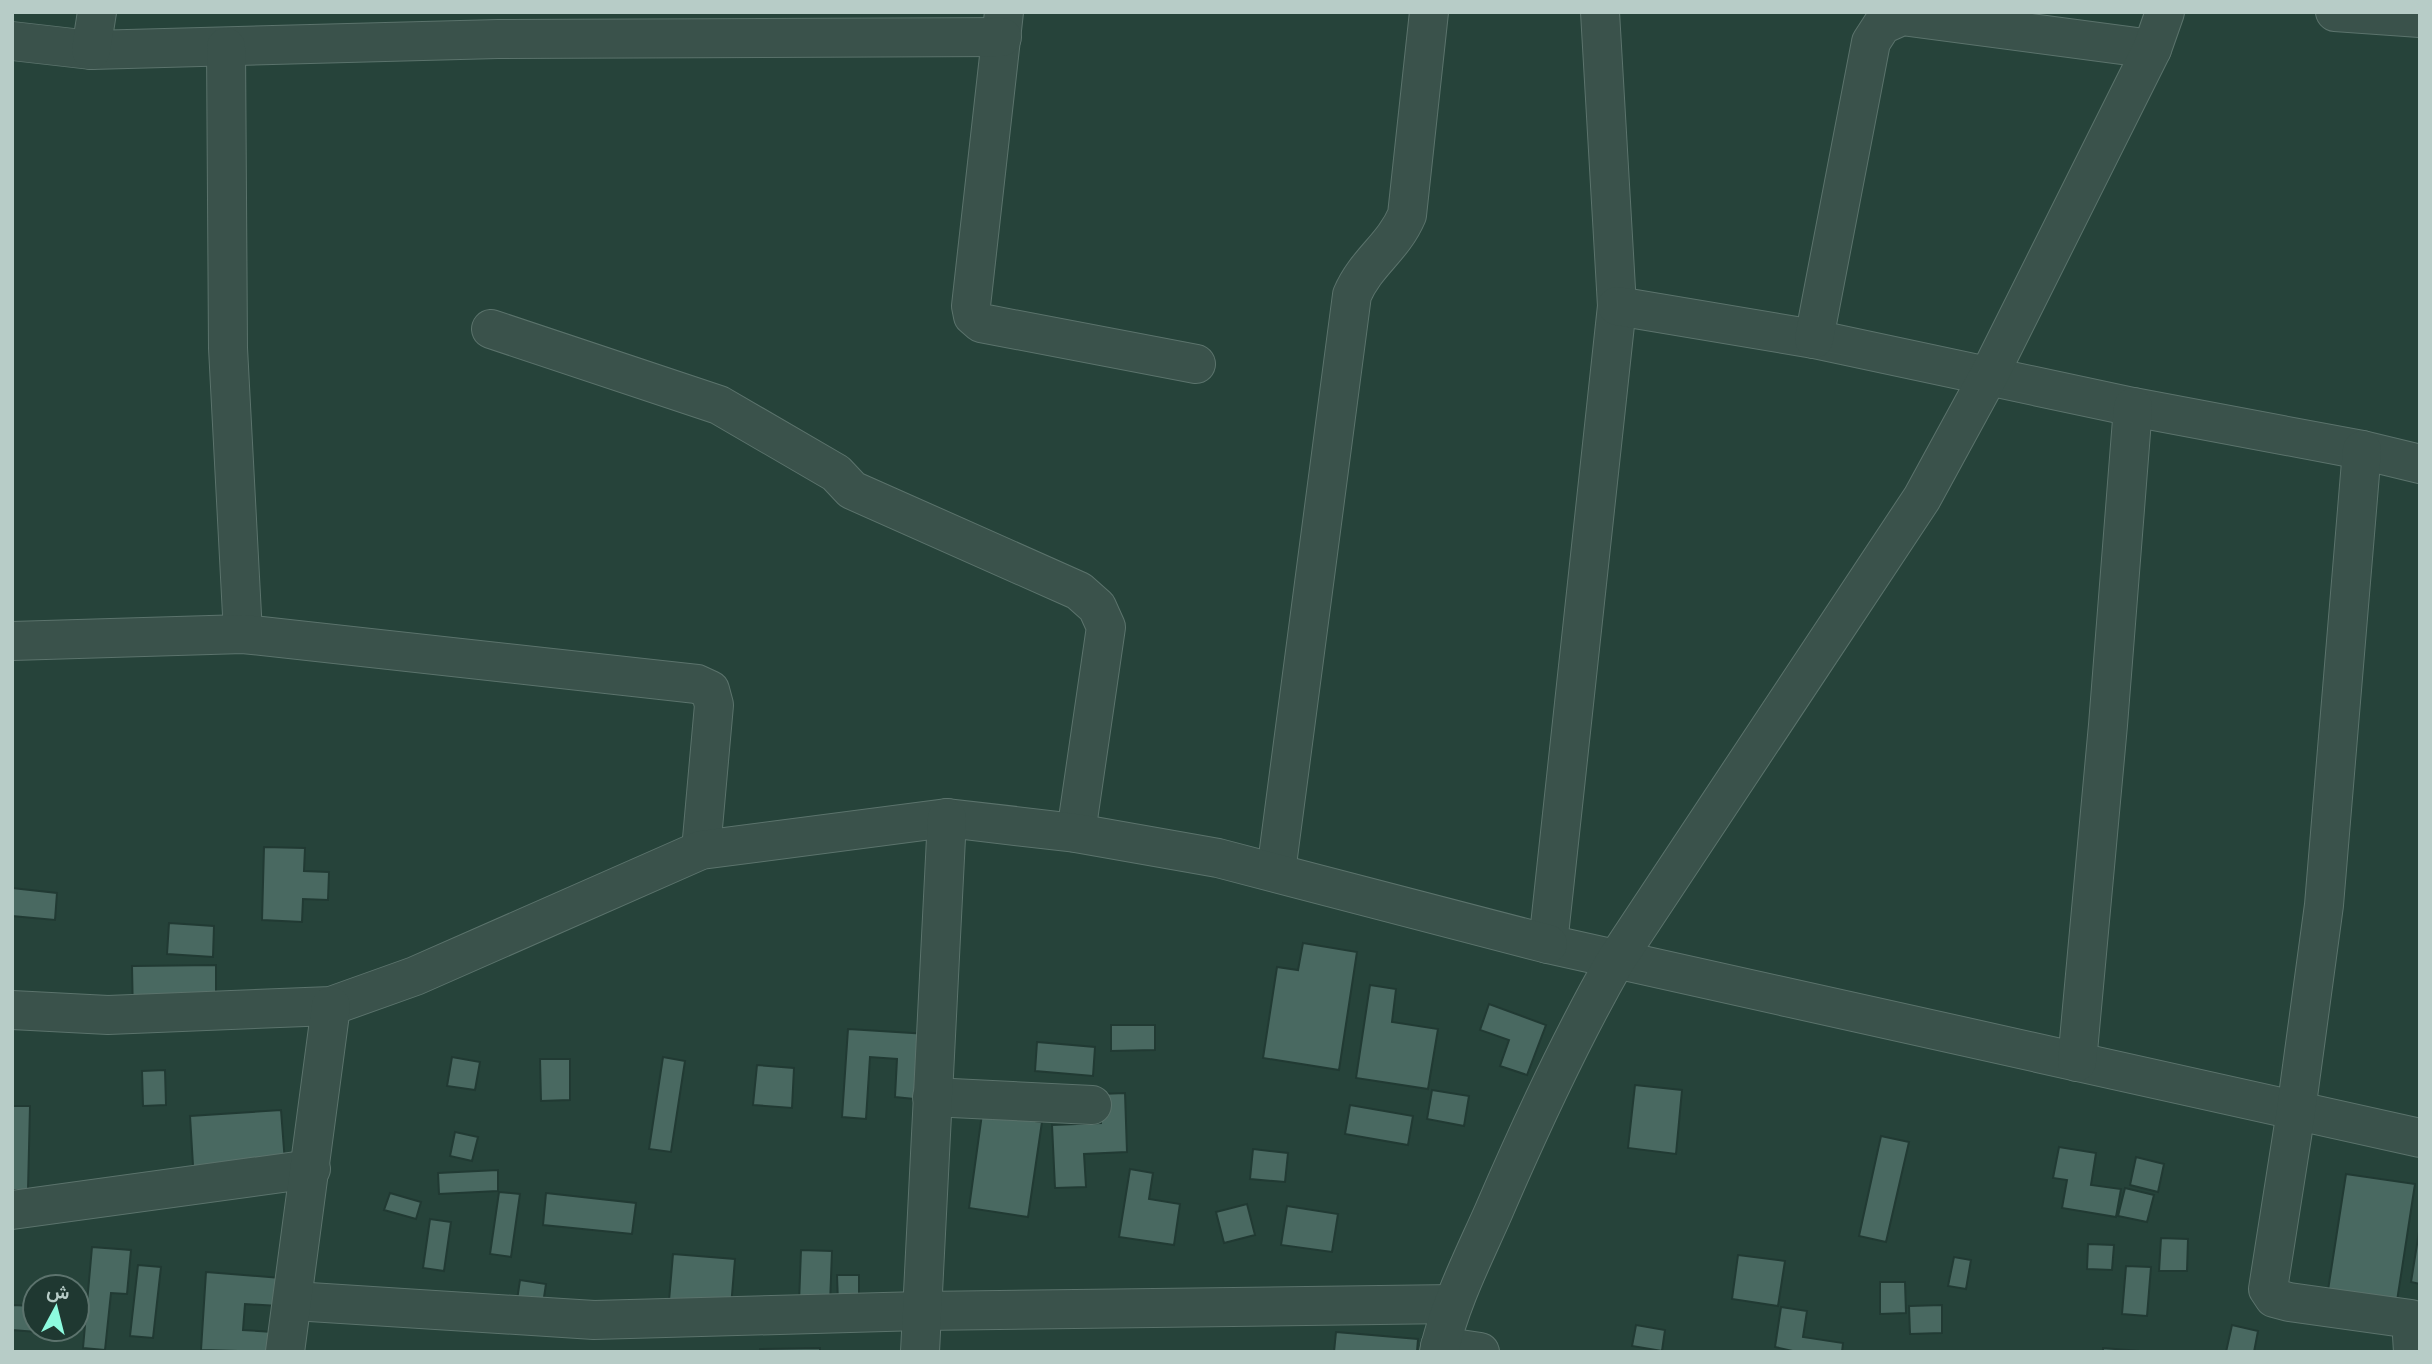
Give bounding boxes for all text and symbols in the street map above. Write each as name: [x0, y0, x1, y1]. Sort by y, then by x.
north arrow: [21, 1273, 91, 1343]
text: ش: [45, 1279, 71, 1304]

